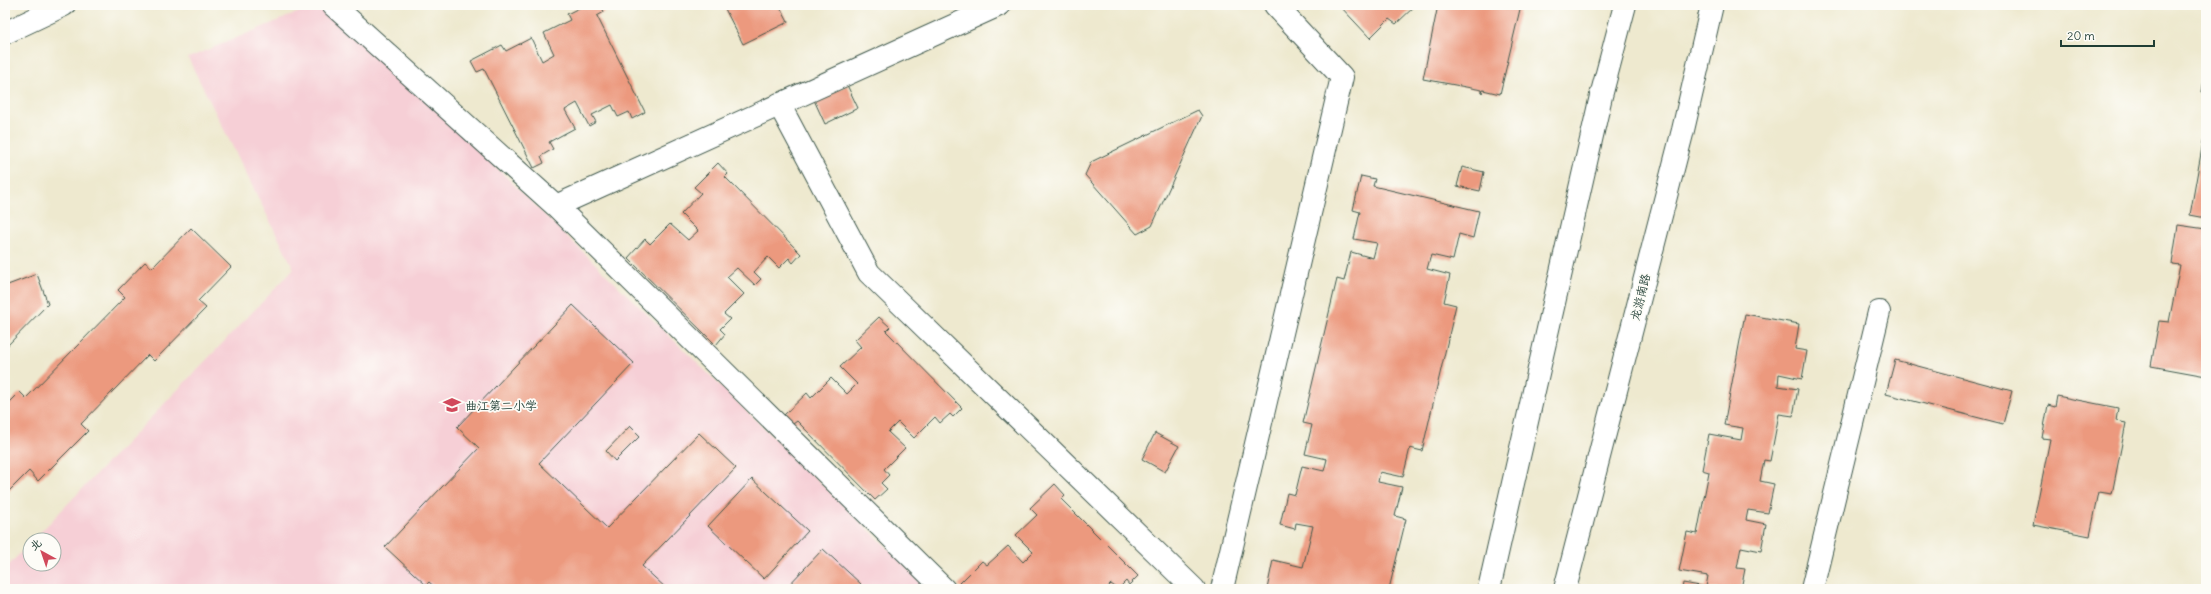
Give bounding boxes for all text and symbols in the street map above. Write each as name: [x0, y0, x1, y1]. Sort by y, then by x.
scale bar: [2061, 22, 2154, 48]
text: 20 m: [2067, 28, 2095, 43]
street label: 龙游南路: [1627, 272, 1653, 322]
school or university icon: 曲江第二小学: [442, 395, 462, 415]
place label: 曲江第二小学: [465, 398, 537, 413]
north arrow: [22, 532, 62, 572]
text: 北: [27, 535, 44, 553]

